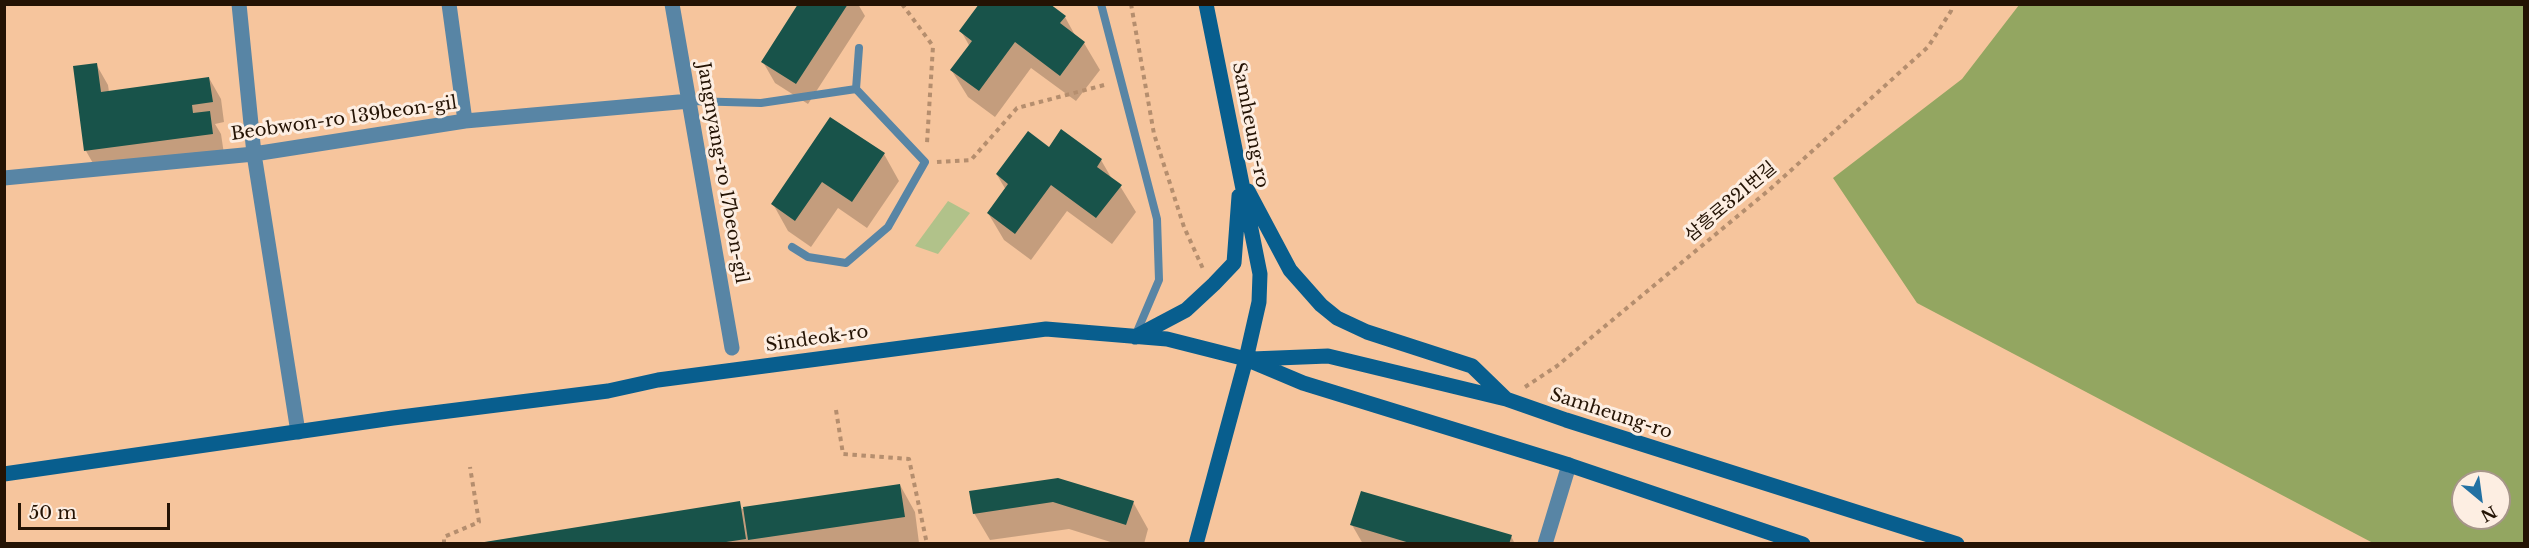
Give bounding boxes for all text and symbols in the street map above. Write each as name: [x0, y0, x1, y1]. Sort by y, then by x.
street label: Samheung-ro: [1227, 60, 1273, 190]
street label: Jangnyang-ro 17beon-gil: [692, 61, 752, 285]
street label: Beobwon-ro 139beon-gil: [229, 92, 459, 146]
street label: 삼흥로321번길: [1681, 157, 1781, 247]
street label: Sindeok-ro: [764, 321, 870, 357]
street label: Samheung-ro: [1547, 384, 1675, 444]
north arrow: [2451, 470, 2511, 530]
scale bar: [21, 491, 172, 529]
text: 50 m: [29, 502, 77, 524]
text: N: [2477, 502, 2500, 526]

